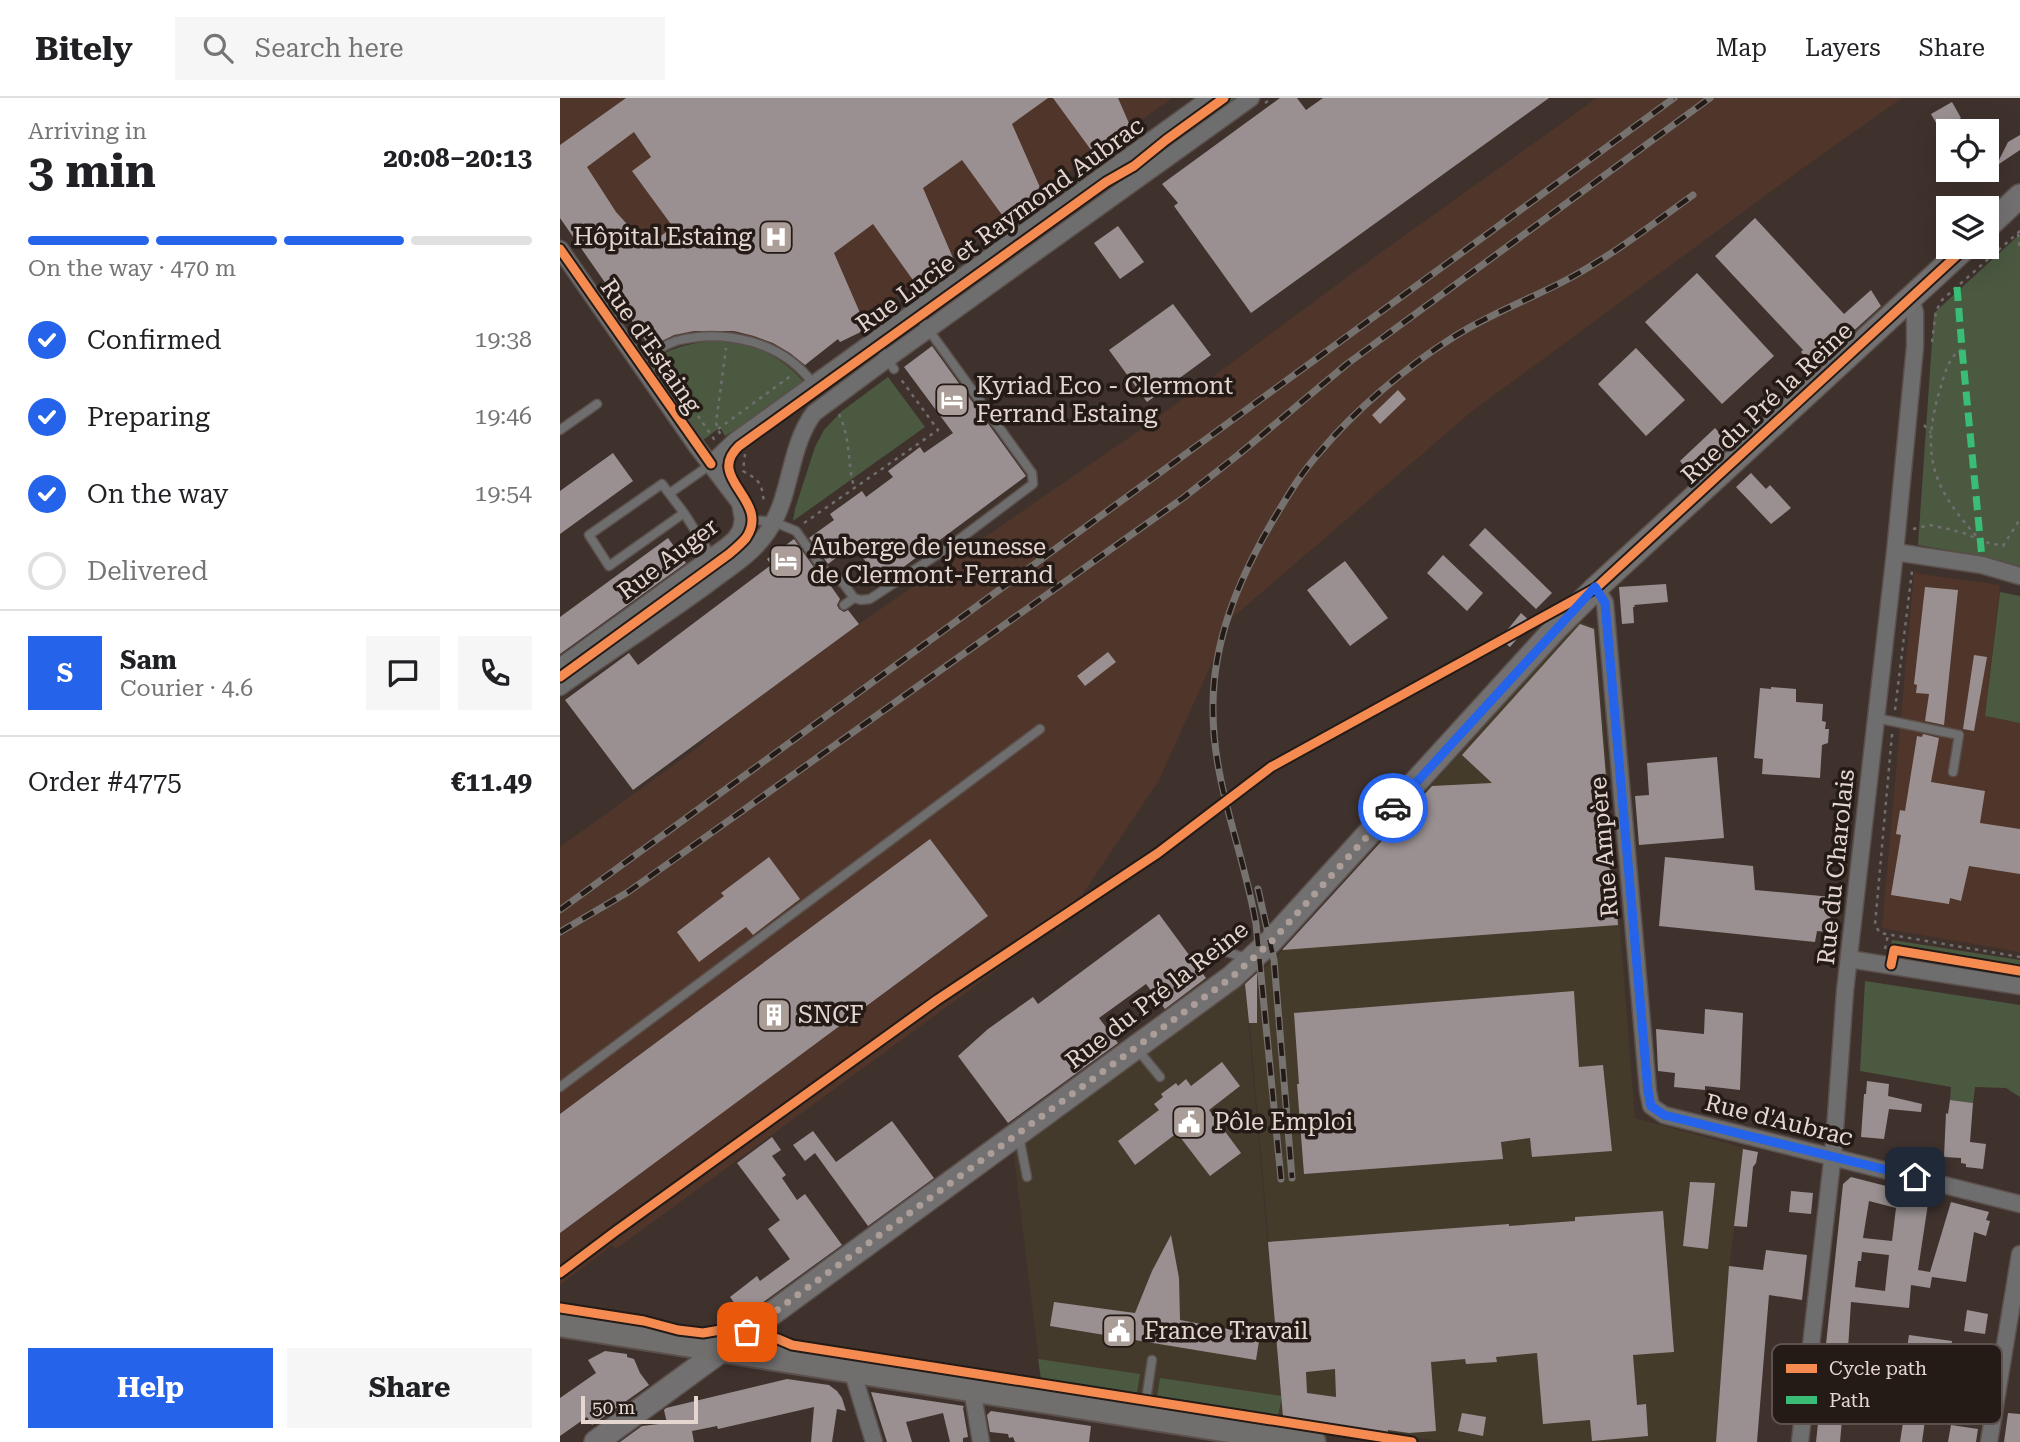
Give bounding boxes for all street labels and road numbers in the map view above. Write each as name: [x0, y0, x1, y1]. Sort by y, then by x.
street label: Rue Lucie et Raymond Aubrac: [851, 111, 1149, 339]
street label: Rue d'Estaing: [595, 274, 708, 419]
street label: Rue du Pré la Reine: [1676, 317, 1858, 489]
street label: Rue Auger: [612, 512, 724, 606]
street label: Rue du Charolais: [1812, 768, 1860, 966]
street label: Rue Ampère: [1584, 776, 1624, 918]
street label: Rue du Pré la Reine: [1060, 915, 1254, 1075]
street label: Rue d'Aubrac: [1702, 1088, 1856, 1152]

